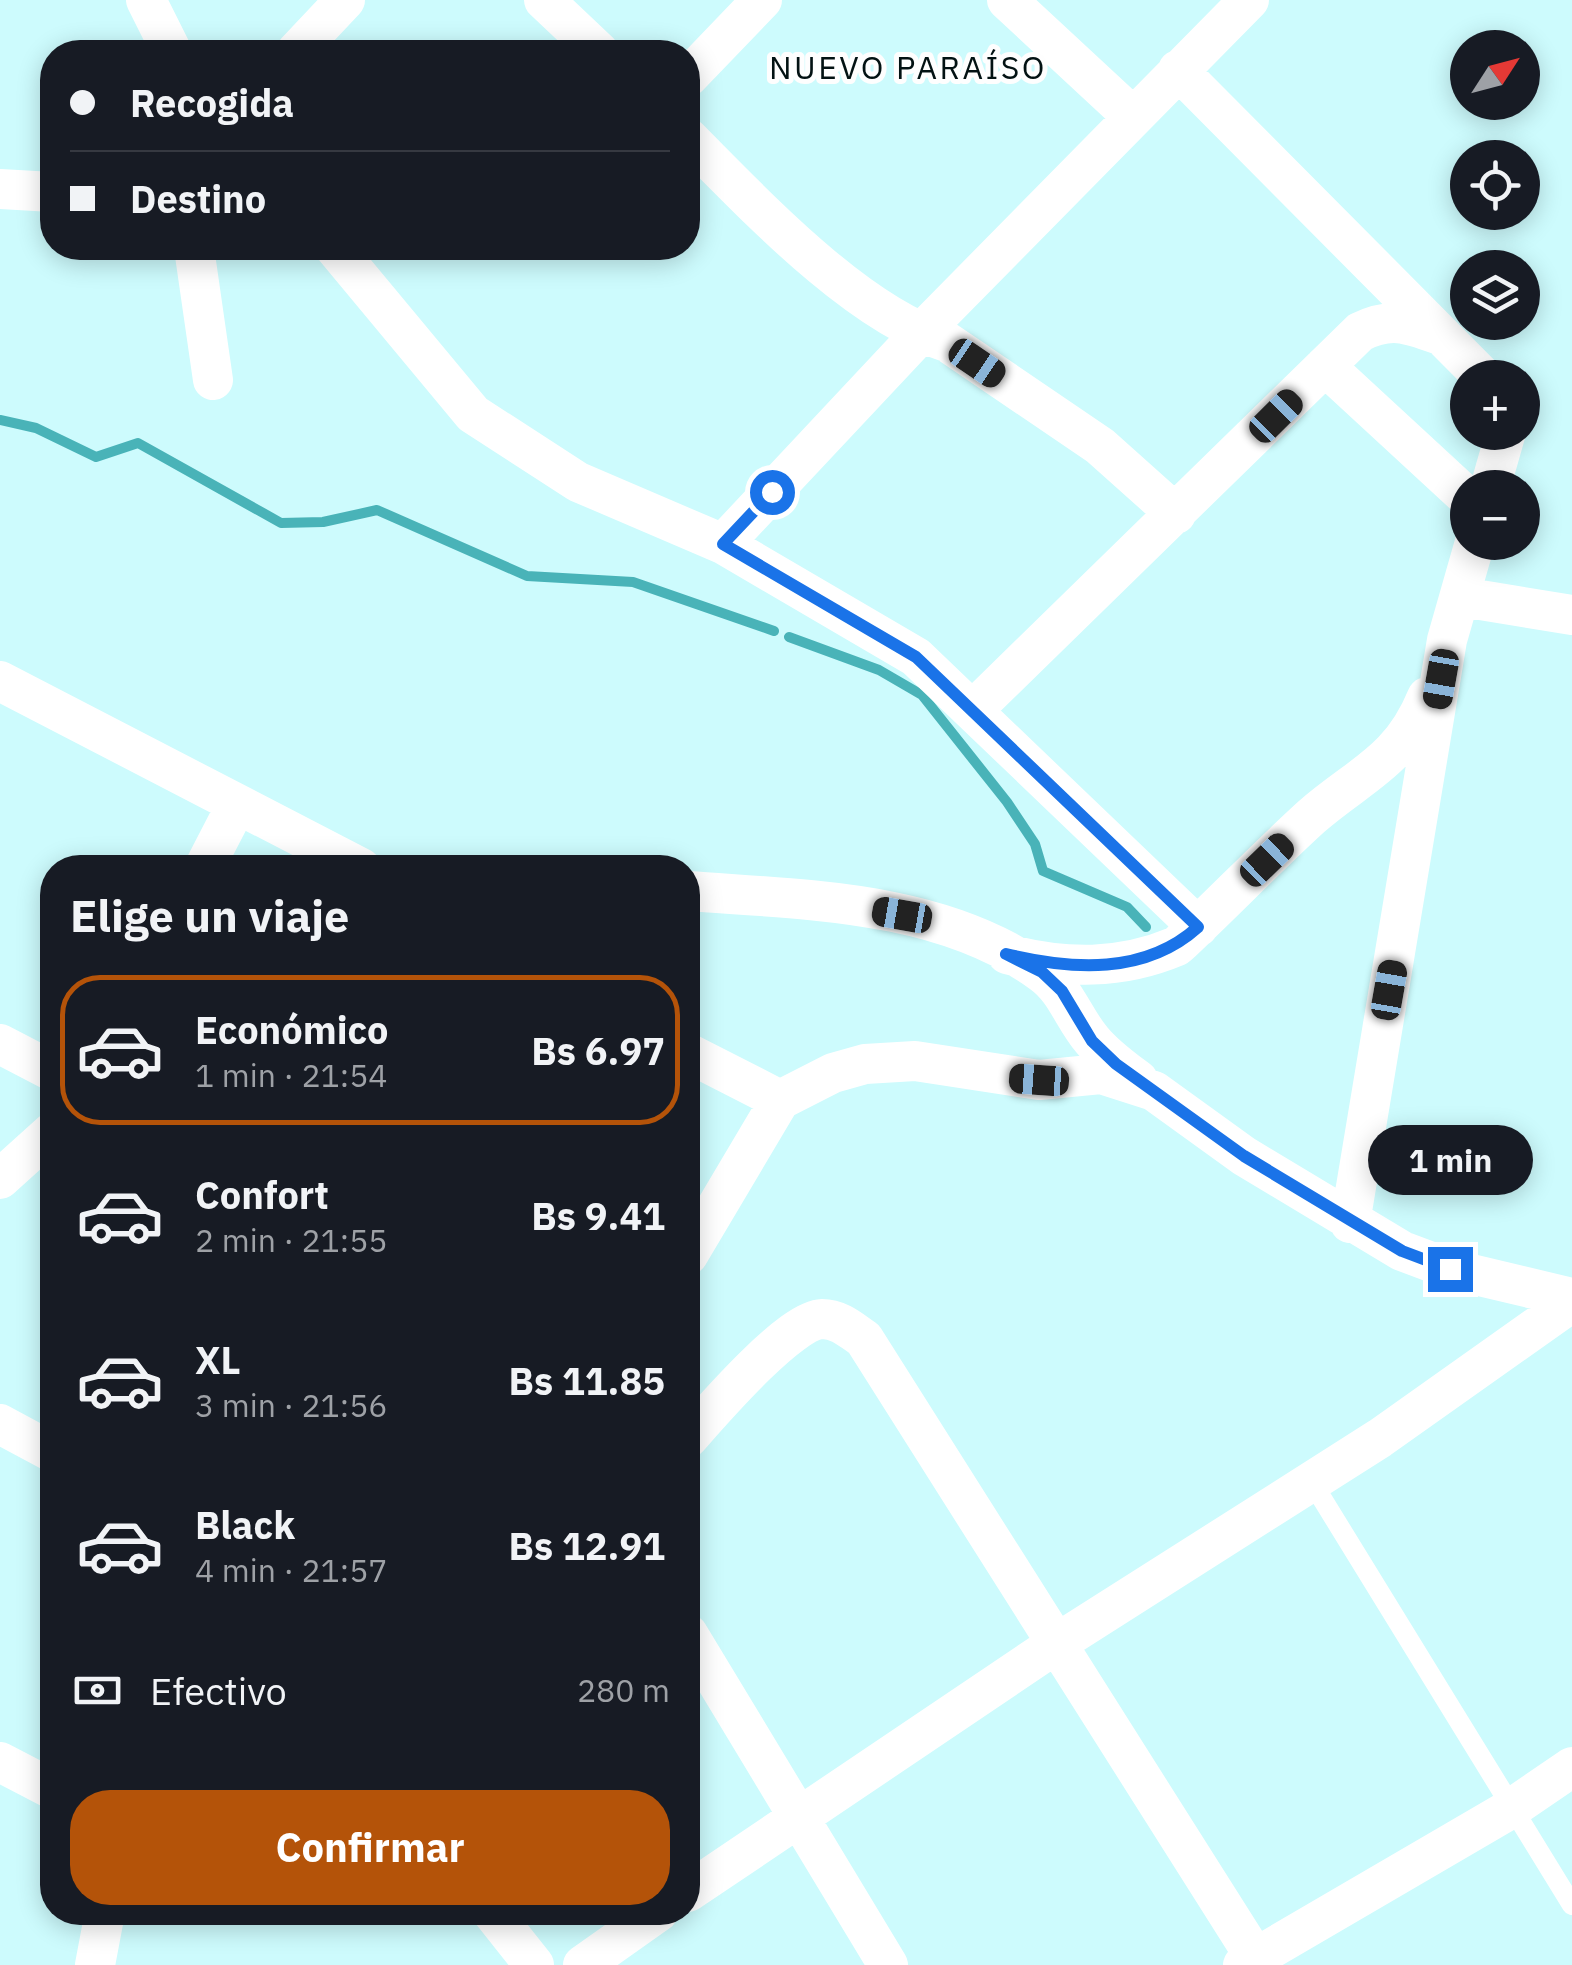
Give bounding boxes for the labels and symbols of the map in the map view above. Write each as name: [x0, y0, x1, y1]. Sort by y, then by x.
north arrow: [1450, 30, 1540, 120]
district label: NUEVO PARAÍSO: [769, 46, 1047, 88]
car: [944, 334, 1010, 392]
car: [1244, 384, 1308, 448]
route start: [750, 470, 795, 515]
car: [1421, 647, 1461, 711]
car: [1235, 828, 1299, 892]
car: [870, 895, 934, 935]
car: [1369, 958, 1409, 1022]
car: [1008, 1063, 1070, 1097]
callout: 1 min: [1368, 1124, 1532, 1194]
route end: [1428, 1247, 1473, 1292]

